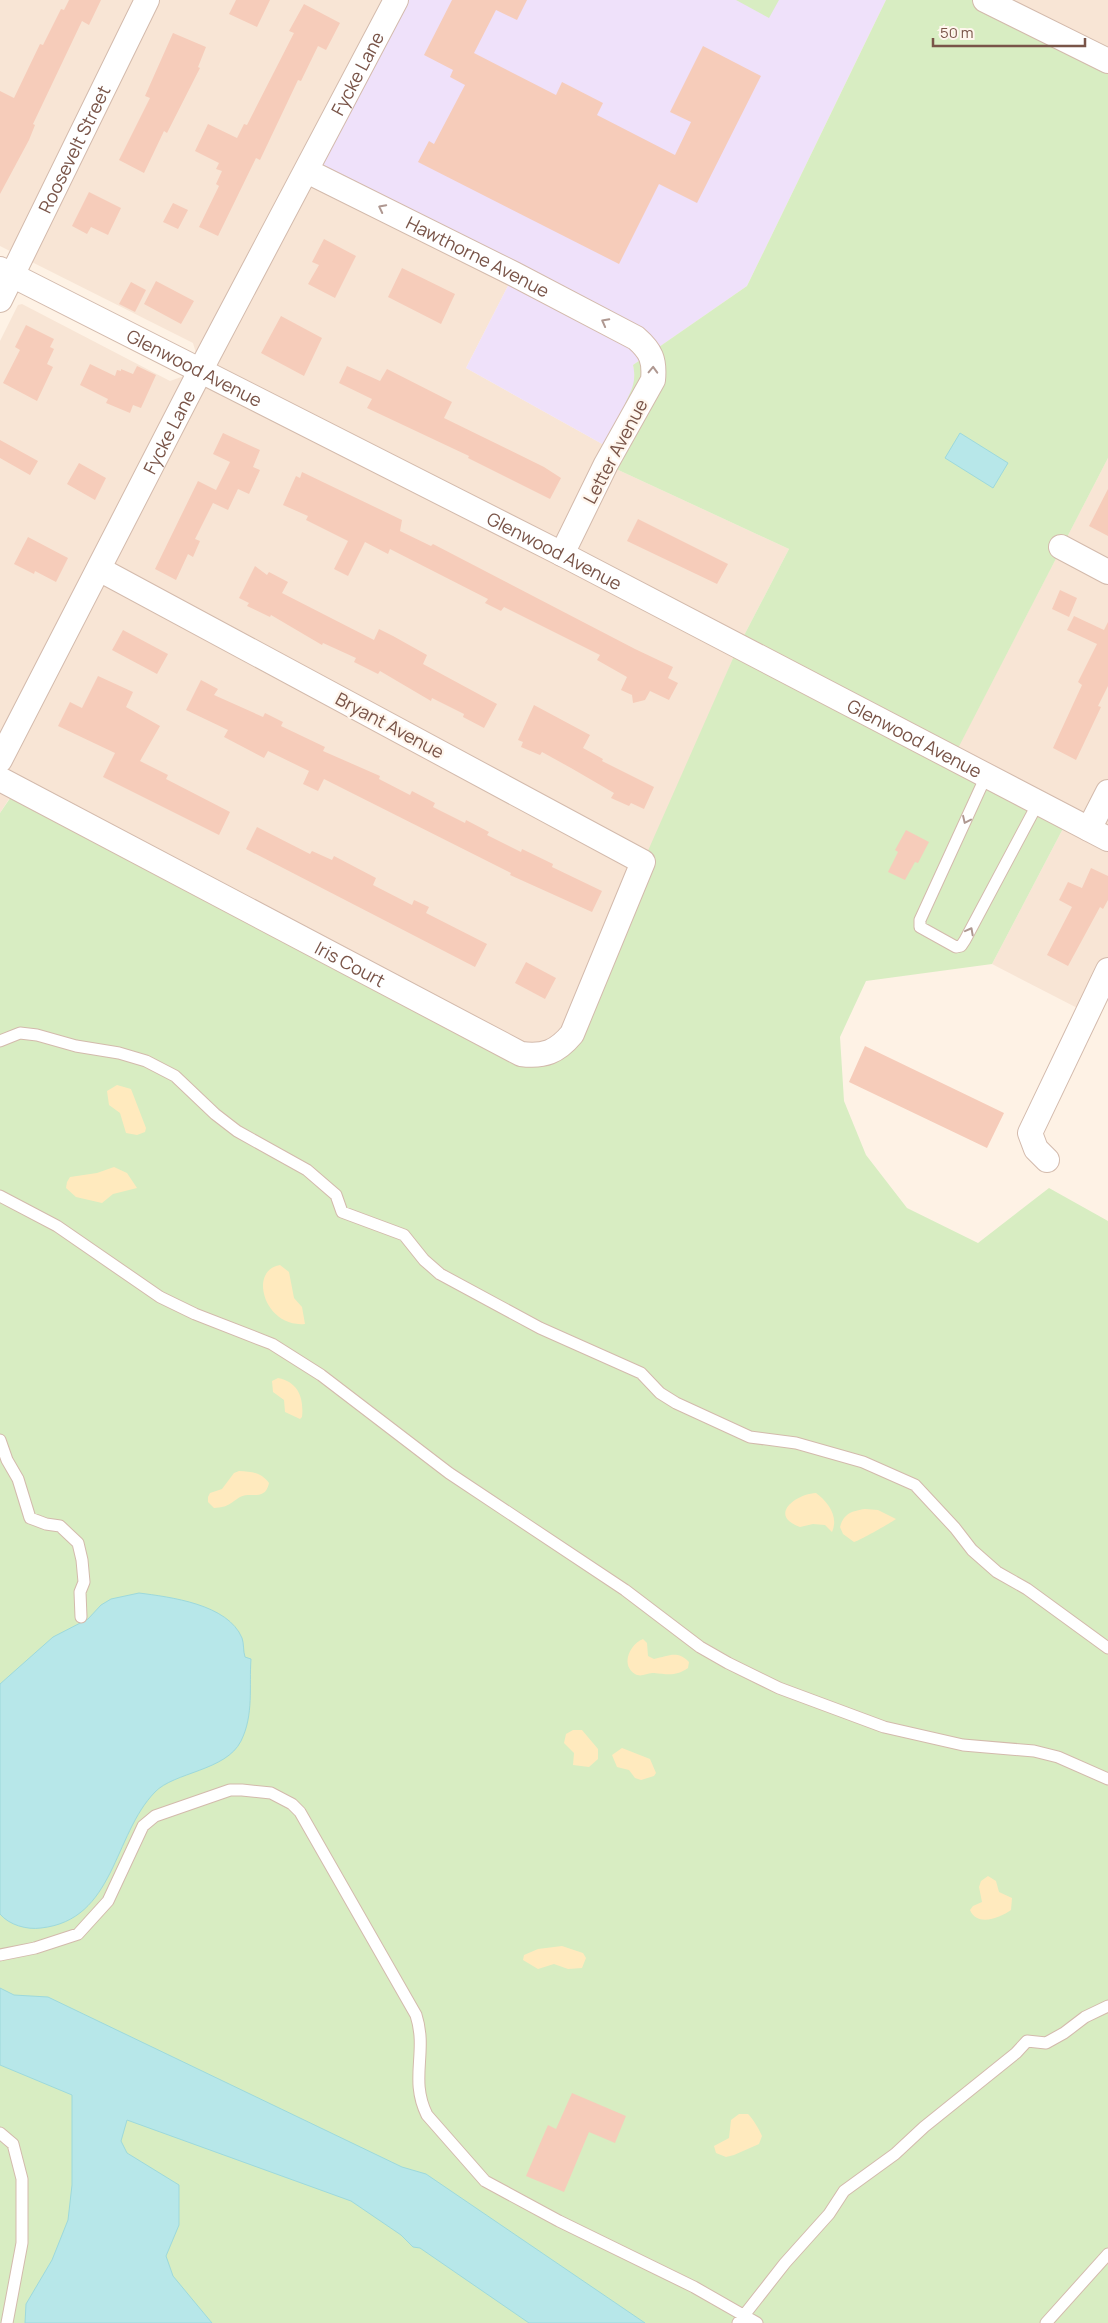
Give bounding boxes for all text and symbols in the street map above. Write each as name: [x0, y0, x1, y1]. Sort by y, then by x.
scale bar: [933, 15, 1086, 47]
text: 50 m: [940, 22, 974, 43]
street label: Fycke Lane: [325, 27, 389, 119]
street label: Roosevelt Street: [32, 81, 115, 217]
one-way arrow: [378, 204, 387, 214]
street label: Hawthorne Avenue: [402, 210, 554, 302]
one-way arrow: [601, 318, 610, 328]
street label: Glenwood Avenue: [123, 323, 266, 412]
one-way arrow: [648, 365, 658, 373]
street label: Fycke Lane: [137, 386, 200, 478]
street label: Letter Avenue: [577, 394, 653, 508]
street label: Glenwood Avenue: [483, 506, 626, 595]
street label: Bryant Avenue: [332, 686, 448, 764]
street label: Glenwood Avenue: [843, 693, 986, 783]
one-way arrow: [961, 815, 972, 824]
one-way arrow: [964, 927, 974, 936]
street label: Iris Court: [311, 936, 389, 992]

